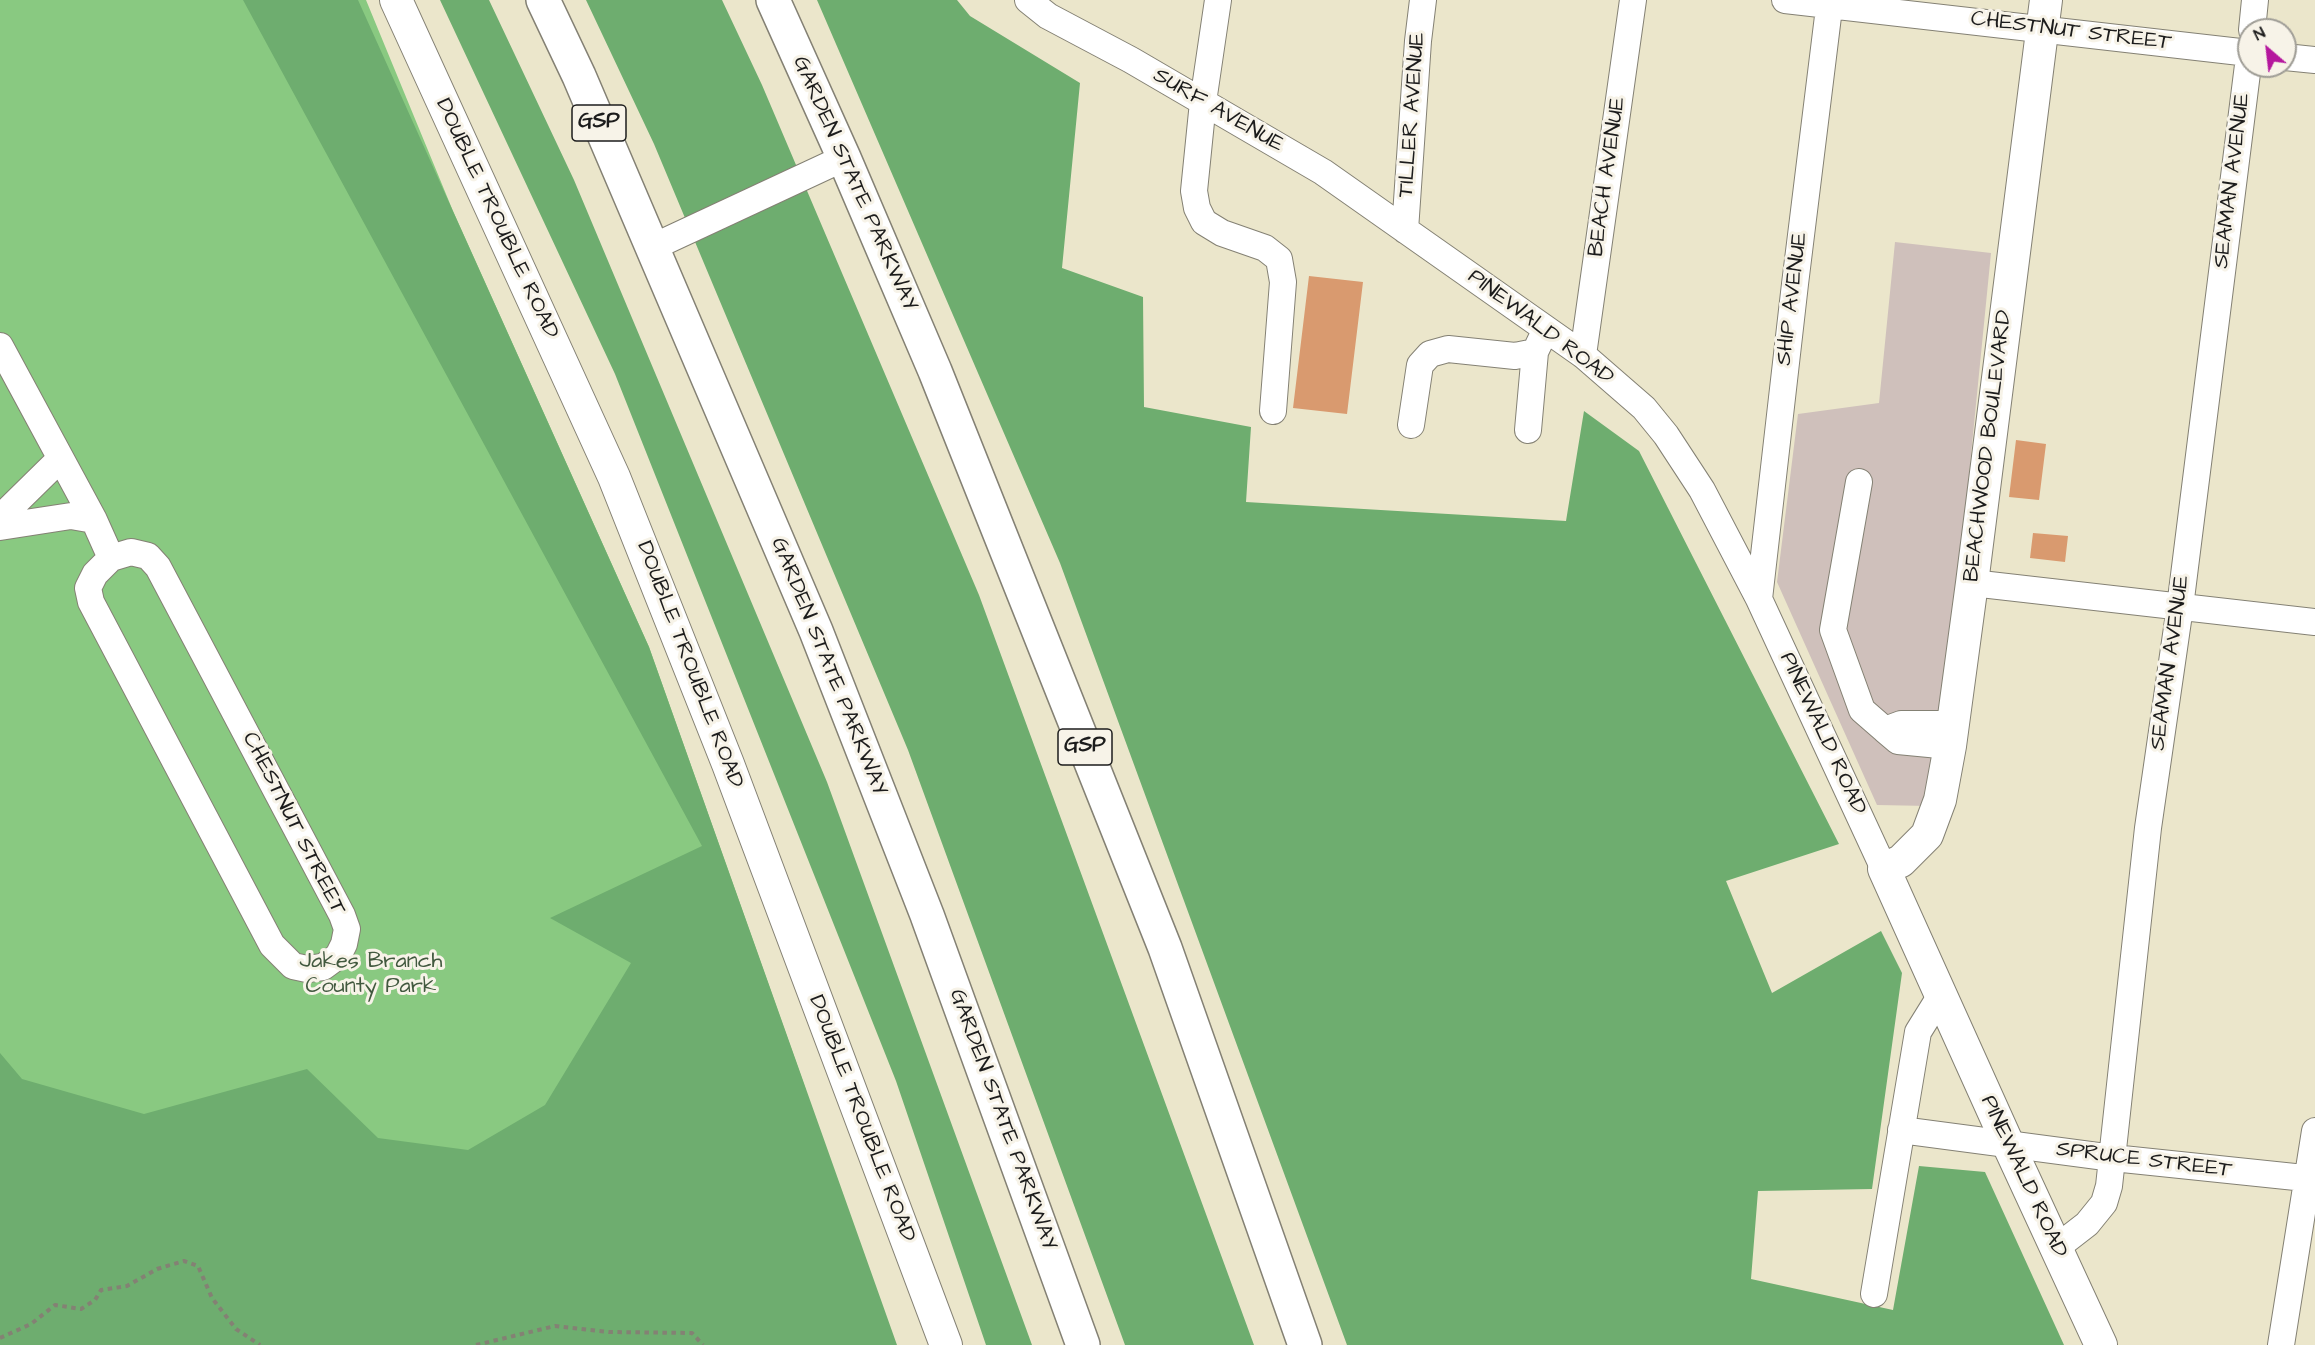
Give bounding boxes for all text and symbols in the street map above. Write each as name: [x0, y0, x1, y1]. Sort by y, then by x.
street label: CHESTNUT STREET: [1969, 7, 2173, 57]
north arrow: [2237, 18, 2297, 78]
text: N: [2250, 22, 2269, 46]
street label: TILLER AVENUE: [1394, 32, 1432, 198]
street label: GARDEN STATE PARKWAY: [786, 53, 922, 315]
street label: SURF AVENUE: [1148, 63, 1288, 159]
street label: SEAMAN AVENUE: [2209, 92, 2257, 270]
street label: DOUBLE TROUBLE ROAD: [429, 95, 563, 343]
street label: BEACH AVENUE: [1584, 96, 1632, 258]
road number: GSP: [572, 105, 626, 141]
street label: SHIP AVENUE: [1772, 231, 1814, 367]
street label: PINEWALD ROAD: [1462, 264, 1618, 392]
street label: BEACHWOOD BOULEVARD: [1959, 309, 2019, 583]
street label: GARDEN STATE PARKWAY: [764, 534, 892, 800]
street label: DOUBLE TROUBLE ROAD: [630, 538, 748, 792]
street label: SEAMAN AVENUE: [2146, 574, 2196, 752]
street label: PINEWALD ROAD: [1773, 649, 1871, 819]
street label: CHESTNUT STREET: [235, 728, 351, 920]
road number: GSP: [1058, 729, 1112, 765]
park label: Jakes Branch County Park: [300, 949, 442, 1000]
street label: GARDEN STATE PARKWAY: [942, 986, 1062, 1254]
street label: DOUBLE TROUBLE ROAD: [802, 992, 920, 1246]
street label: PINEWALD ROAD: [1974, 1092, 2072, 1262]
street label: SPRUCE STREET: [2055, 1137, 2233, 1185]

